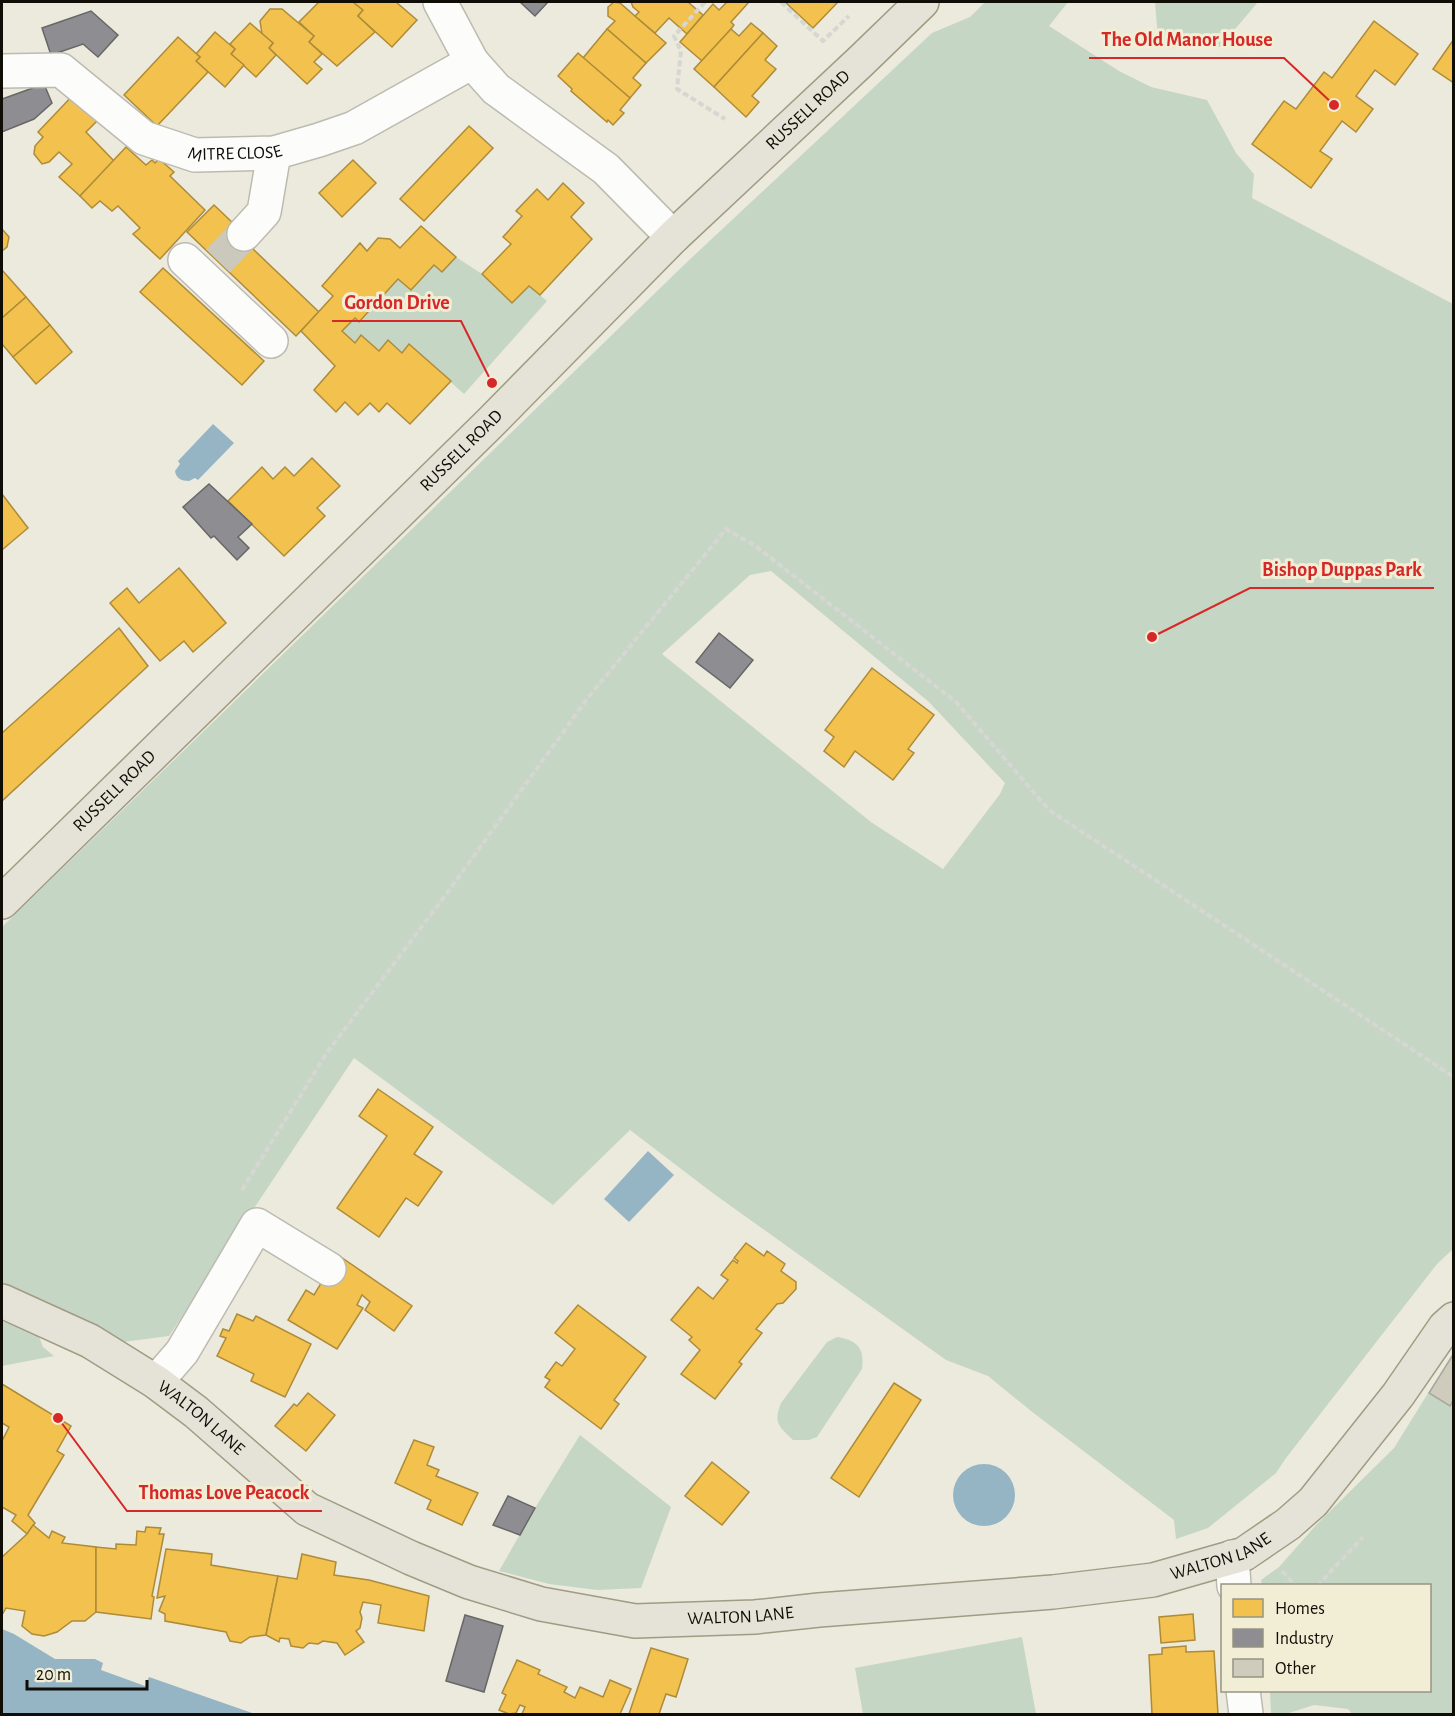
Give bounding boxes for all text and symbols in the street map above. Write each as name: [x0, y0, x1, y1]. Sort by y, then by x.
callout: The Old Manor House: [1089, 20, 1284, 58]
text: The Old Manor House: [1101, 30, 1273, 50]
street label: RUSSELL ROAD: [763, 67, 854, 154]
street label: MITRE CLOSE: [185, 142, 284, 166]
callout: Gordon Drive: [332, 283, 461, 321]
text: Gordon Drive: [344, 293, 450, 313]
street label: RUSSELL ROAD: [417, 407, 506, 495]
callout: Bishop Duppas Park: [1250, 550, 1434, 588]
text: Bishop Duppas Park: [1262, 560, 1422, 580]
street label: RUSSELL ROAD: [70, 747, 159, 835]
street label: WALTON LANE: [154, 1377, 248, 1459]
callout: Thomas Love Peacock: [127, 1473, 322, 1511]
text: Thomas Love Peacock: [139, 1483, 310, 1503]
street label: WALTON LANE: [1168, 1529, 1274, 1584]
legend: [1221, 1584, 1431, 1692]
text: Homes: [1275, 1600, 1325, 1618]
street label: WALTON LANE: [687, 1604, 795, 1628]
text: Industry: [1275, 1630, 1334, 1648]
scale bar: [27, 1653, 147, 1691]
text: Other: [1275, 1660, 1316, 1678]
text: 20 m: [36, 1666, 71, 1684]

